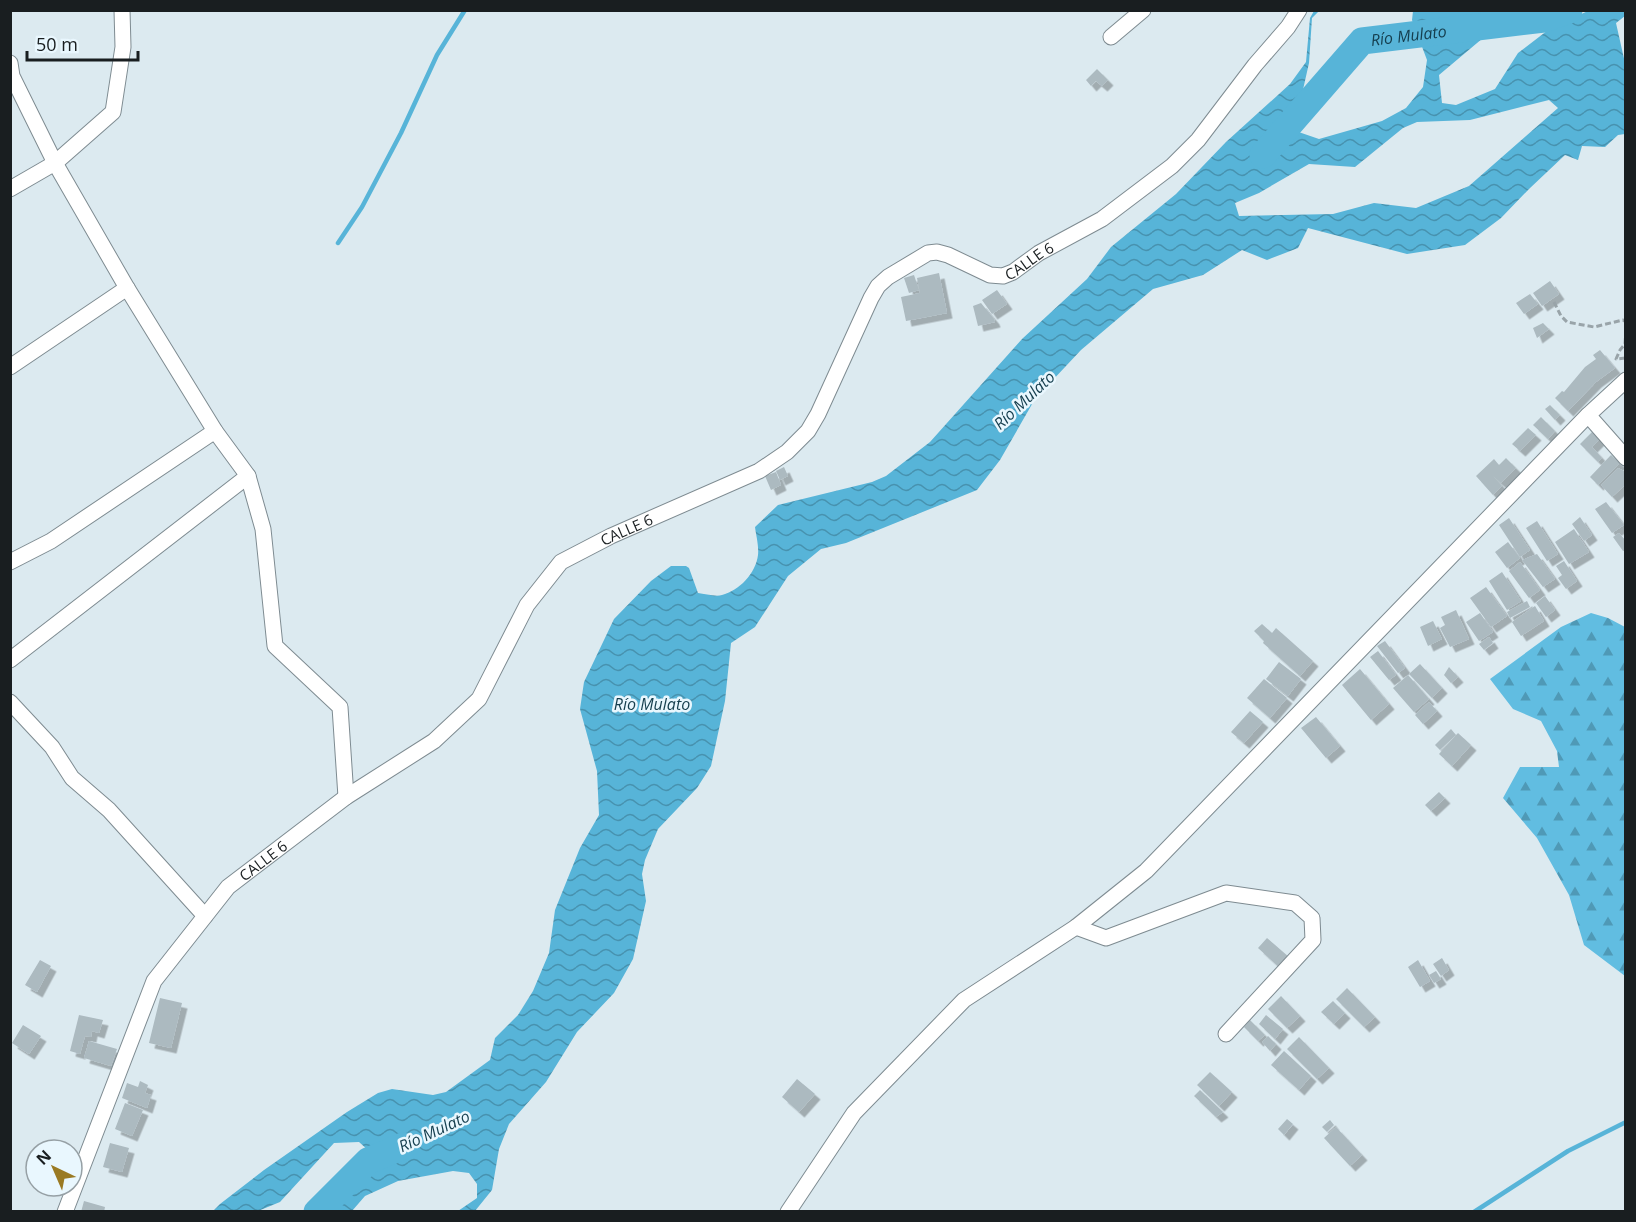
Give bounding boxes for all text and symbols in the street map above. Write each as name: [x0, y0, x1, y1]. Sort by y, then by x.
water label: Río Mulato: [1369, 20, 1448, 51]
scale bar: [27, 24, 138, 62]
text: 50 m: [36, 32, 78, 56]
street label: CALLE 6: [1002, 237, 1057, 284]
water label: Río Mulato: [989, 366, 1059, 434]
street label: CALLE 6: [597, 509, 656, 550]
water label: Río Mulato: [614, 693, 690, 715]
street label: CALLE 6: [235, 836, 291, 885]
water label: Río Mulato: [395, 1105, 473, 1157]
north arrow: [24, 1138, 84, 1198]
text: N: [31, 1145, 56, 1170]

